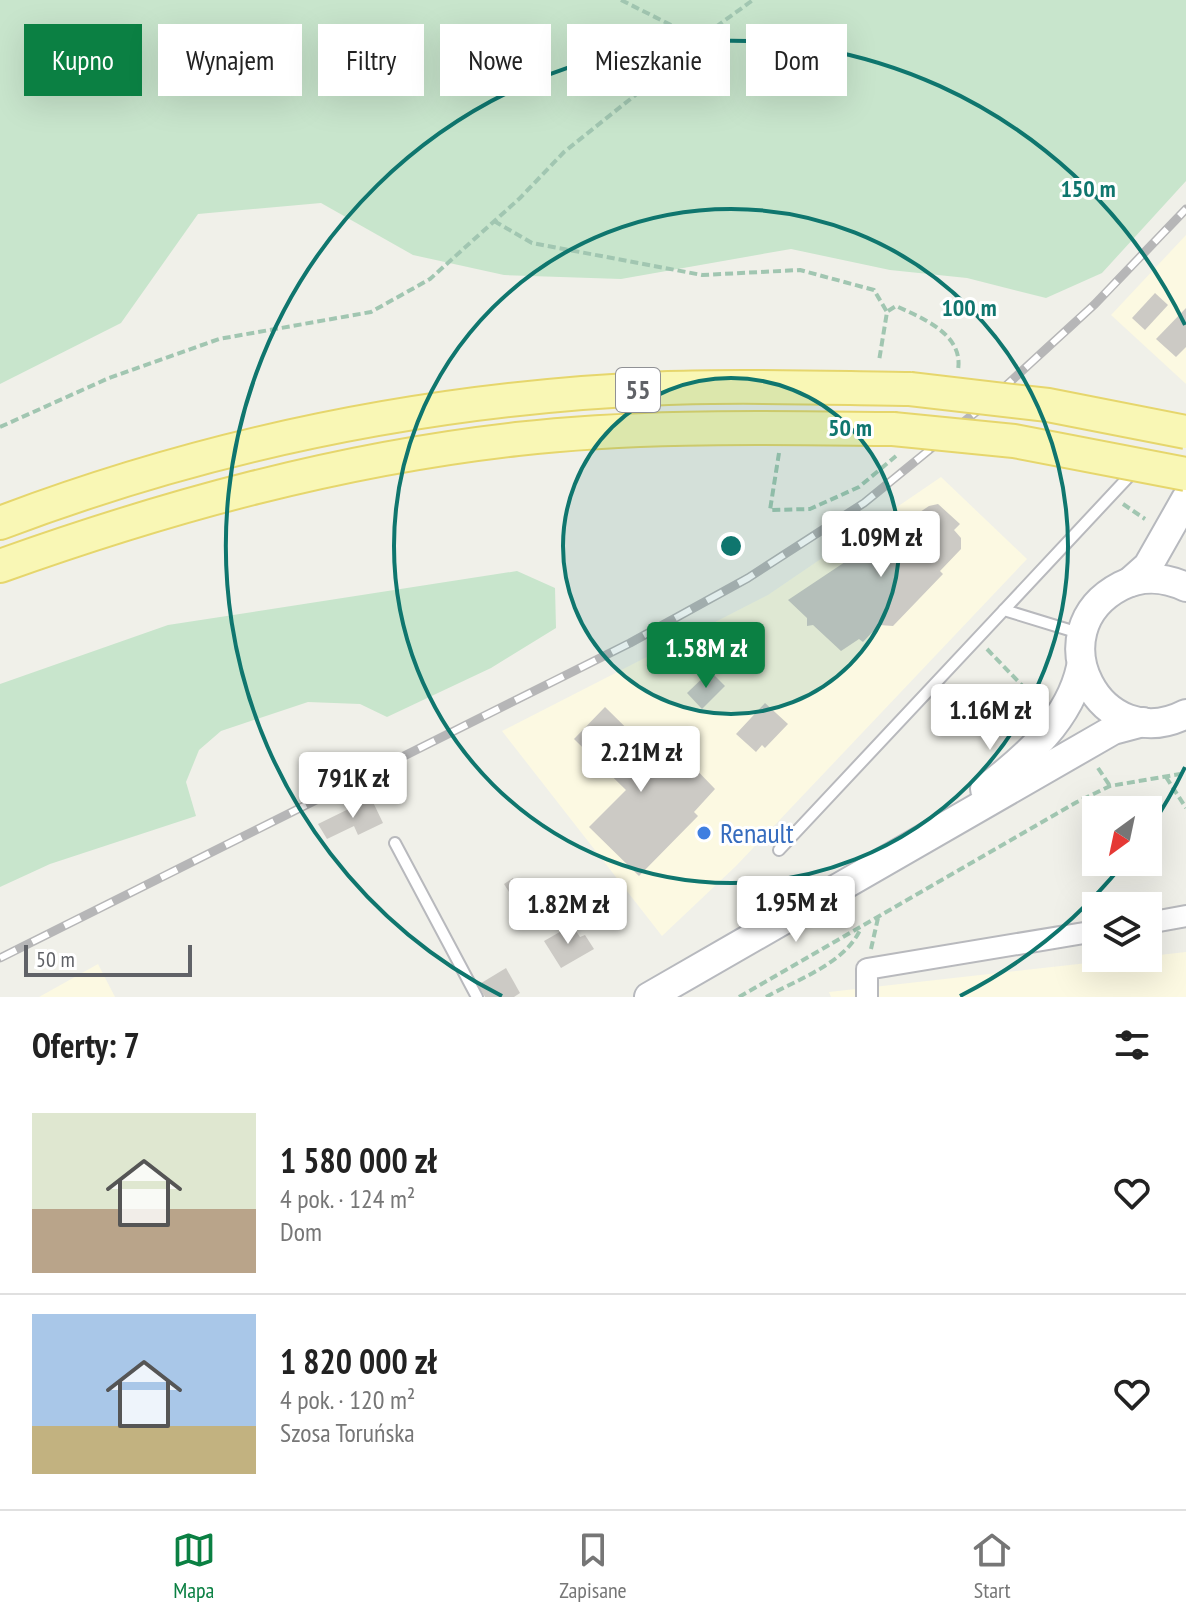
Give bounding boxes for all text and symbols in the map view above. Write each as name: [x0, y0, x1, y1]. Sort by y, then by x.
chip: Kupno: [24, 24, 142, 96]
chip: Wynajem: [158, 24, 302, 96]
chip: Filtry: [318, 24, 424, 96]
chip: Nowe: [440, 24, 551, 96]
chip: Mieszkanie: [567, 24, 730, 96]
chip: Dom: [746, 24, 847, 96]
text: 150 m: [1060, 173, 1116, 204]
text: 100 m: [941, 292, 997, 323]
road number: 55: [616, 368, 660, 412]
text: 50 m: [828, 412, 872, 443]
pin: 1.09M zł: [798, 511, 964, 579]
text: 1.09M zł: [840, 520, 922, 553]
centre of rings: [717, 532, 745, 560]
pin: 1.58M zł: [623, 622, 789, 690]
text: 1.58M zł: [665, 631, 747, 664]
pin: 1.16M zł: [907, 684, 1073, 752]
text: 1.16M zł: [949, 693, 1031, 726]
pin: 2.21M zł: [558, 726, 724, 794]
text: 2.21M zł: [600, 735, 682, 768]
pin: 791K zł: [279, 752, 427, 820]
text: 791K zł: [317, 761, 389, 794]
north arrow: [1082, 796, 1162, 876]
map controls: [1082, 796, 1162, 972]
place label: Renault: [720, 814, 794, 851]
marker: Renault: [695, 824, 713, 842]
pin: 1.95M zł: [713, 876, 879, 944]
pin: 1.82M zł: [485, 878, 651, 946]
text: 1.95M zł: [755, 885, 837, 918]
text: 1.82M zł: [527, 887, 609, 920]
button: layers: [1082, 892, 1162, 972]
scale bar: [24, 941, 192, 977]
text: 50 m: [36, 945, 75, 973]
text: Oferty: 7: [32, 1023, 140, 1067]
icon: filters: [1110, 1023, 1154, 1067]
text: 1 580 000 zł: [280, 1138, 437, 1182]
icon: home: [96, 1145, 192, 1241]
icon: heart: [1110, 1171, 1154, 1215]
text: 4 pok. · 124 m²: [280, 1182, 415, 1215]
text: Dom: [280, 1215, 322, 1248]
text: 1 820 000 zł: [280, 1339, 437, 1383]
icon: home: [96, 1346, 192, 1442]
icon: heart: [1110, 1372, 1154, 1416]
text: 4 pok. · 120 m²: [280, 1383, 415, 1416]
text: Szosa Toruńska: [280, 1416, 415, 1449]
tab: Mapa: [172, 1528, 216, 1604]
tab: Zapisane: [559, 1528, 627, 1604]
tab: Start: [970, 1528, 1014, 1604]

